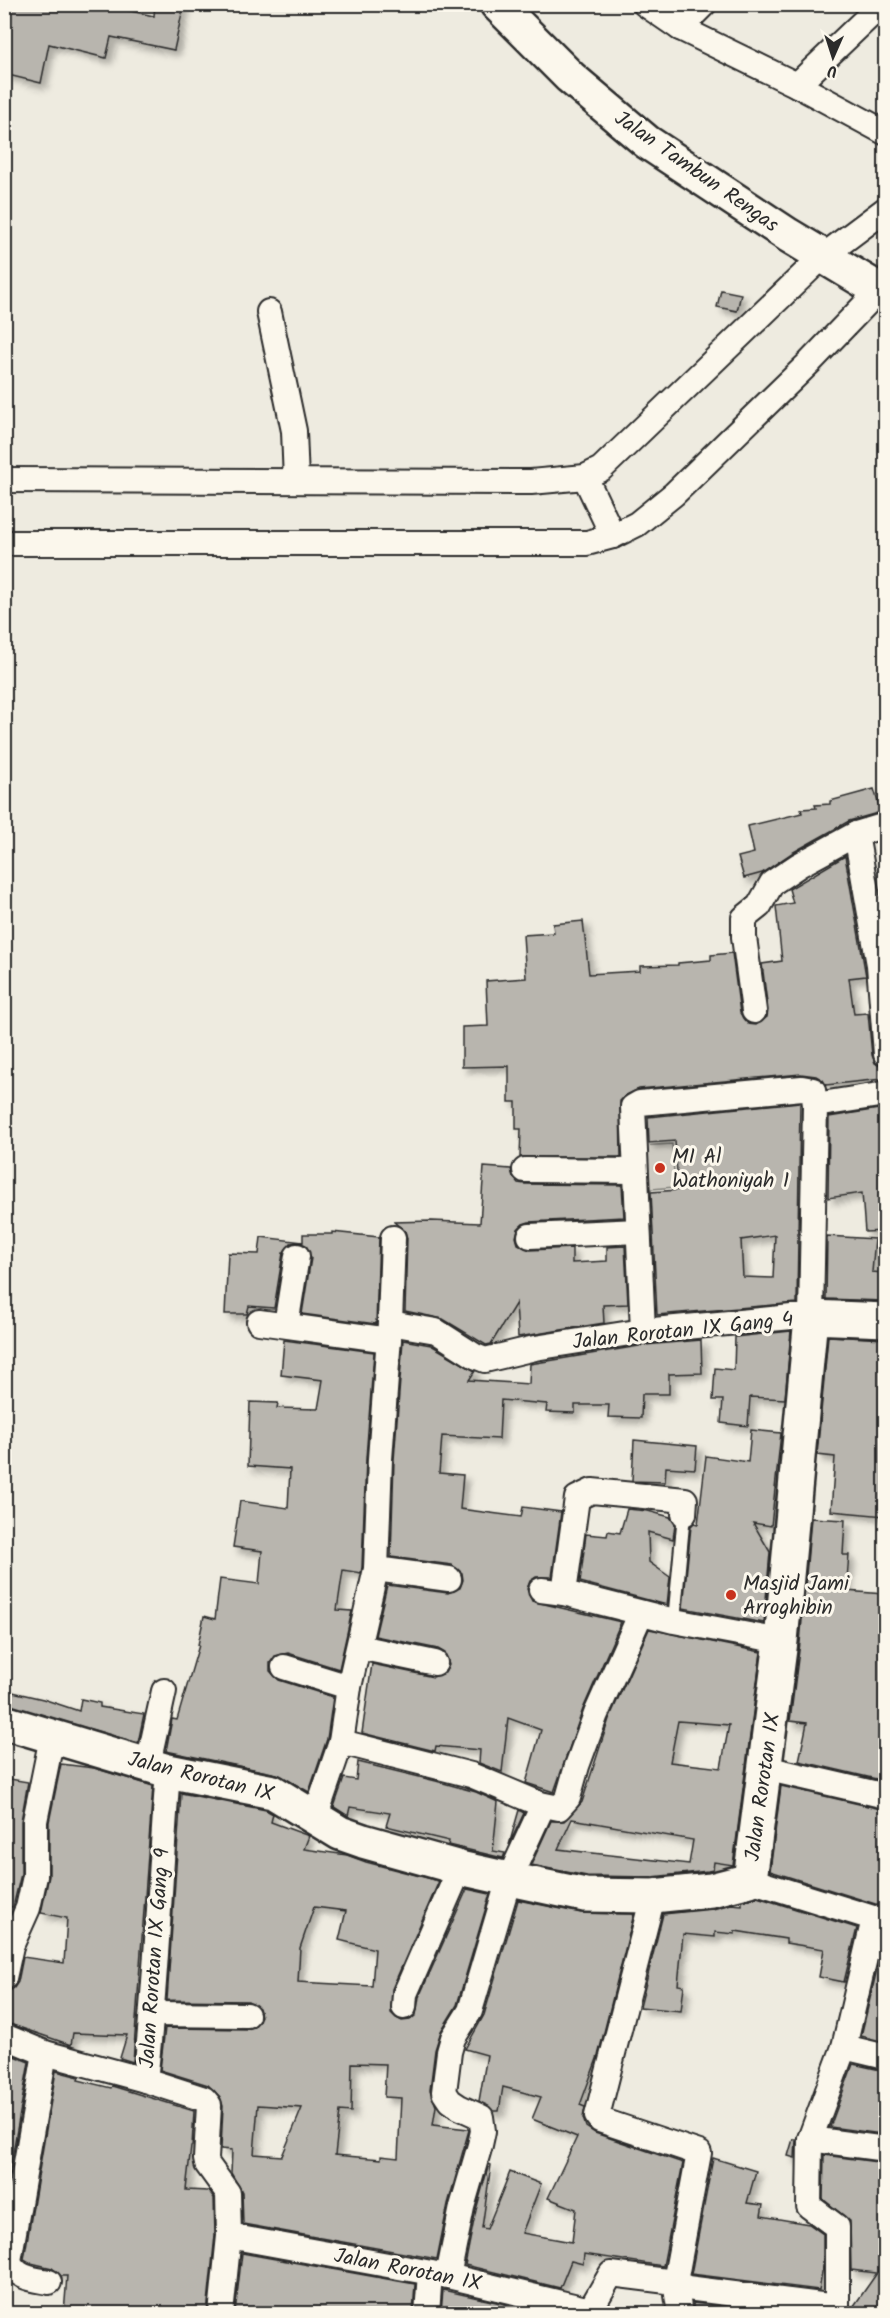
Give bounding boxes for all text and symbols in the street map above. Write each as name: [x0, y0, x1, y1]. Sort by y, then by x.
north arrow: [803, 27, 863, 87]
text: U: [826, 58, 838, 83]
street label: Jalan Tambun Rengas: [607, 103, 785, 242]
place label: MI Al Wathoniyah 1: [672, 1141, 789, 1198]
marker: MI Al Wathoniyah 1: [653, 1161, 667, 1175]
street label: Jalan Rorotan IX Gang 4: [571, 1303, 795, 1360]
place label: Masjid Jami Arroghibin: [743, 1568, 850, 1625]
marker: Masjid Jami Arroghibin: [724, 1588, 738, 1602]
street label: Jalan Rorotan IX: [737, 1710, 790, 1864]
street label: Jalan Rorotan IX: [124, 1743, 278, 1812]
street label: Jalan Rorotan IX Gang 9: [131, 1847, 180, 2069]
street label: Jalan Rorotan IX: [331, 2240, 485, 2301]

